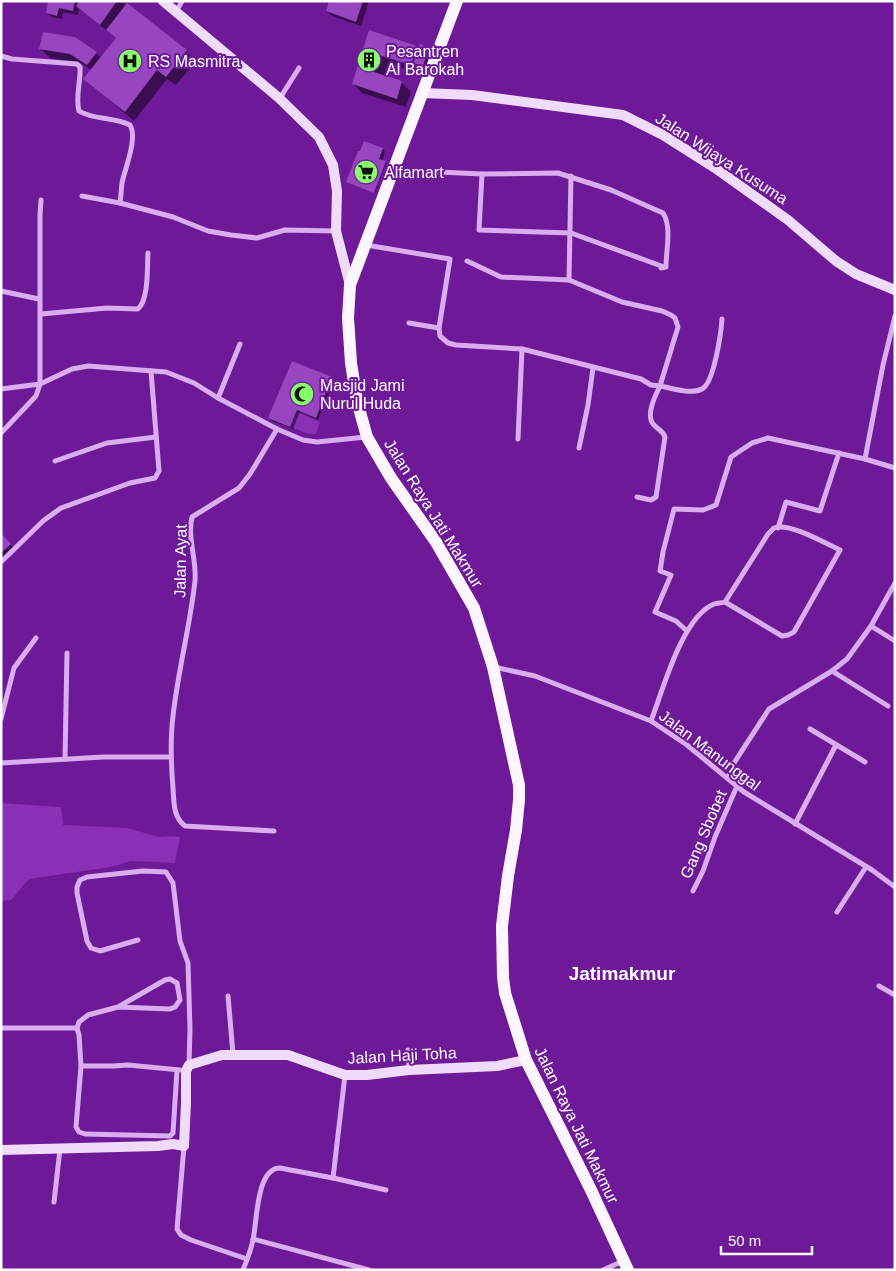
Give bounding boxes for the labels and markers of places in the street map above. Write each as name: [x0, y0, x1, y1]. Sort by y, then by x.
place label: Pesantren Al Barokah: [386, 43, 464, 78]
building icon: Pesantren Al Barokah: [356, 47, 382, 73]
hospital icon: RS Masmitra: [117, 48, 143, 74]
place label: RS Masmitra: [148, 53, 241, 70]
supermarket icon: Alfamart: [353, 159, 379, 185]
place label: Alfamart: [384, 164, 444, 181]
place label: Masjid Jami Nurul Huda: [320, 377, 404, 412]
mosque icon: Masjid Jami Nurul Huda: [289, 381, 315, 407]

